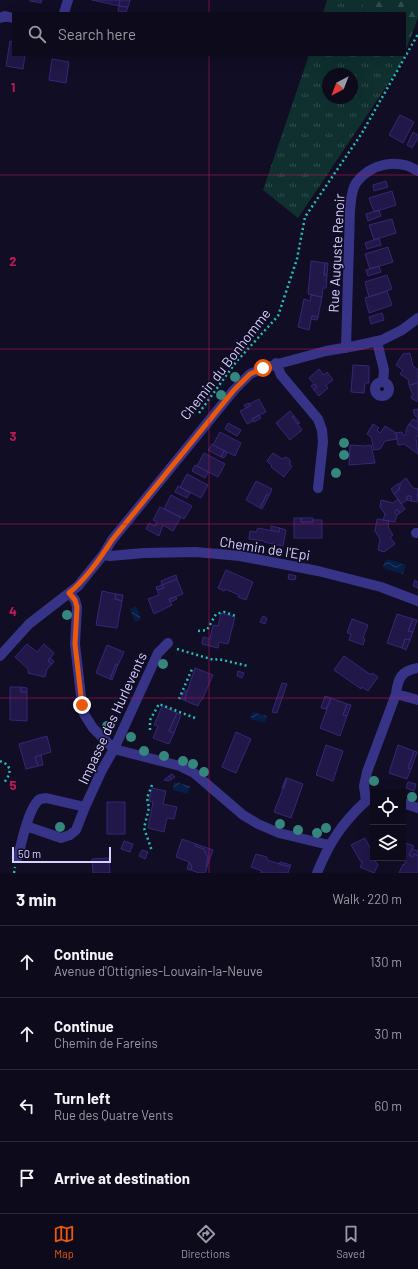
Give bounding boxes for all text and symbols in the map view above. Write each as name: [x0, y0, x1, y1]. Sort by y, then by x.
search box: [12, 12, 406, 56]
icon: search: [26, 23, 48, 45]
text: Search here: [58, 25, 136, 43]
north arrow: [322, 68, 358, 104]
text: 1: [11, 79, 15, 95]
street label: Rue Auguste Renoir: [324, 193, 348, 313]
text: 2: [9, 253, 17, 269]
street label: Chemin du Bonhomme: [176, 305, 274, 423]
route start: [254, 359, 272, 377]
text: 3: [9, 428, 17, 444]
street label: Chemin de l'Epi: [218, 532, 312, 564]
text: 4: [9, 603, 17, 619]
street label: Impasse des Hurlevents: [74, 649, 150, 787]
route end: [73, 696, 91, 714]
text: 5: [9, 777, 17, 793]
map controls: [370, 789, 406, 861]
button: locate: [370, 789, 406, 825]
button: layers: [370, 825, 406, 861]
scale bar: [12, 845, 111, 864]
text: 50 m: [18, 847, 41, 860]
text: 3 min: [16, 889, 56, 909]
text: Walk · 220 m: [332, 891, 402, 907]
text: Continue: [54, 945, 114, 963]
icon: ahead: [16, 951, 38, 973]
text: 130 m: [370, 954, 402, 970]
text: Avenue d'Ottignies-Louvain-la-Neuve: [54, 963, 263, 979]
text: Continue: [54, 1017, 114, 1035]
icon: ahead: [16, 1023, 38, 1045]
text: 30 m: [375, 1026, 402, 1042]
text: Chemin de Fareins: [54, 1035, 158, 1051]
text: Turn left: [54, 1089, 110, 1107]
icon: left: [16, 1095, 38, 1117]
text: 60 m: [375, 1098, 402, 1114]
text: Rue des Quatre Vents: [54, 1107, 173, 1123]
icon: arrive: [16, 1167, 38, 1189]
text: Arrive at destination: [54, 1169, 190, 1187]
tab: Map: [53, 1223, 75, 1260]
tab: Directions: [181, 1223, 230, 1260]
tab: Saved: [336, 1223, 365, 1260]

